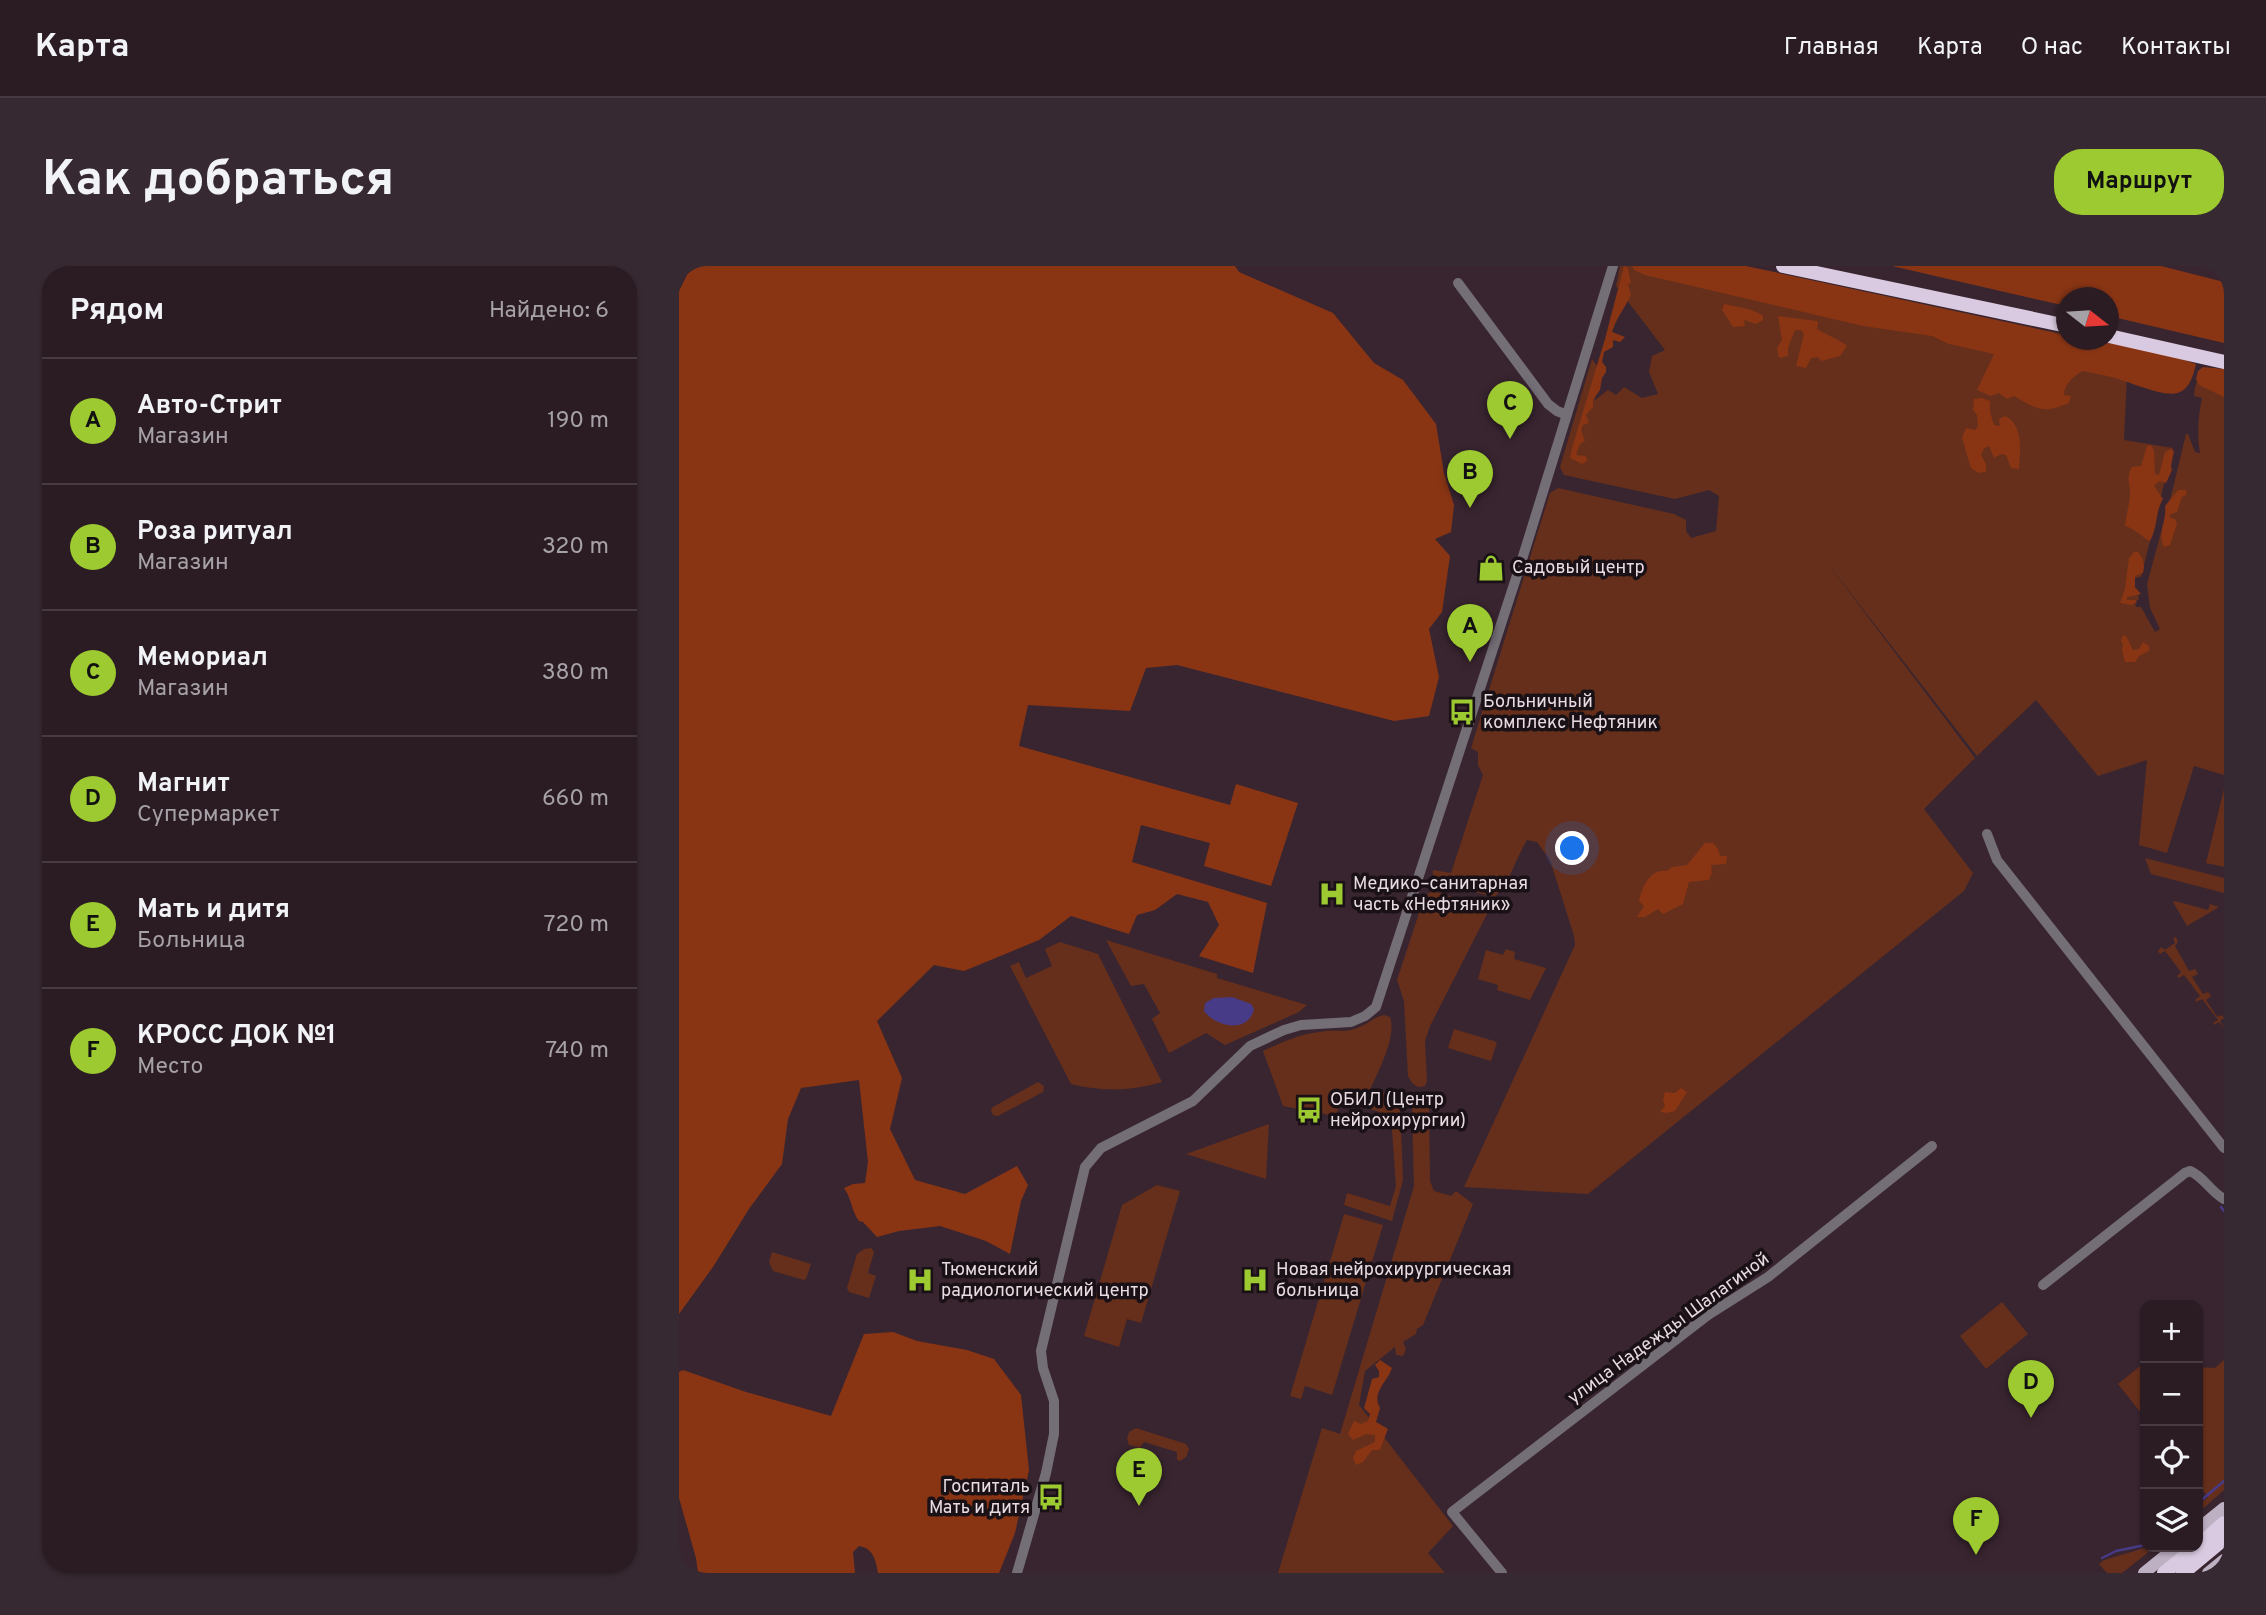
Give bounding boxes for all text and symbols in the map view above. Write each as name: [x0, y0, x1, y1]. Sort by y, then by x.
text: Карта: [35, 27, 129, 69]
text: Главная: [1784, 33, 1879, 63]
text: Карта: [1917, 33, 1983, 63]
text: О нас: [2021, 33, 2083, 63]
text: Контакты: [2121, 33, 2231, 63]
button: Маршрут: [2054, 149, 2224, 215]
text: Как добраться: [42, 151, 394, 213]
north arrow: [2056, 287, 2119, 350]
text: Рядом: [70, 293, 164, 330]
text: Найдено: 6: [489, 297, 609, 326]
pin: C: [1487, 381, 1533, 439]
text: Авто-Стрит: [137, 390, 282, 423]
text: A: [85, 407, 101, 436]
text: 190 m: [547, 407, 609, 436]
text: Магазин: [137, 423, 229, 452]
pin: B: [1447, 450, 1493, 508]
text: Роза ритуал: [137, 516, 293, 549]
text: B: [85, 533, 101, 562]
text: 320 m: [542, 533, 609, 562]
text: Магазин: [137, 549, 229, 578]
shop icon: Садовый центр: [1476, 553, 1506, 583]
place label: Садовый центр: [1512, 557, 1645, 580]
pin: A: [1447, 604, 1493, 662]
text: Мемориал: [137, 642, 268, 675]
text: C: [86, 659, 100, 688]
text: 380 m: [542, 659, 609, 688]
text: Магазин: [137, 675, 229, 704]
place label: Больничный комплекс Нефтяник: [1483, 691, 1658, 735]
bus stop icon: Больничный комплекс Нефтяник: [1447, 697, 1477, 727]
text: Магнит: [137, 768, 230, 801]
text: D: [85, 785, 101, 814]
text: 660 m: [542, 785, 609, 814]
text: Супермаркет: [137, 801, 280, 830]
your location: [1555, 831, 1589, 865]
place label: Медико–санитарная часть «Нефтяник»: [1353, 873, 1528, 917]
hospital icon: Медико–санитарная часть «Нефтяник»: [1317, 879, 1347, 909]
text: Мать и дитя: [137, 894, 290, 927]
text: E: [86, 911, 100, 940]
text: 720 m: [544, 911, 609, 940]
text: Больница: [137, 927, 245, 956]
text: КРОСС ДОК №1: [137, 1020, 336, 1053]
text: F: [86, 1037, 100, 1066]
text: 740 m: [545, 1037, 609, 1066]
text: Место: [137, 1053, 203, 1082]
place label: ОБИЛ (Центр нейрохирургии): [1330, 1089, 1466, 1133]
bus stop icon: ОБИЛ (Центр нейрохирургии): [1294, 1095, 1324, 1125]
street label: улица Надежды Шалагиной: [1564, 1248, 1774, 1410]
place label: Тюменский радиологический центр: [941, 1259, 1149, 1303]
place label: Новая нейрохирургическая больница: [1276, 1259, 1512, 1303]
hospital icon: Тюменский радиологический центр: [905, 1265, 935, 1295]
hospital icon: Новая нейрохирургическая больница: [1240, 1265, 1270, 1295]
map controls: [2140, 1300, 2203, 1552]
button: +: [2140, 1300, 2203, 1363]
pin: D: [2008, 1360, 2054, 1418]
button: −: [2140, 1363, 2203, 1426]
button: locate: [2140, 1426, 2203, 1489]
pin: E: [1116, 1448, 1162, 1506]
place label: Госпиталь Мать и дитя: [929, 1476, 1030, 1520]
bus stop icon: Госпиталь Мать и дитя: [1036, 1482, 1066, 1512]
button: layers: [2140, 1489, 2203, 1552]
pin: F: [1953, 1497, 1999, 1555]

